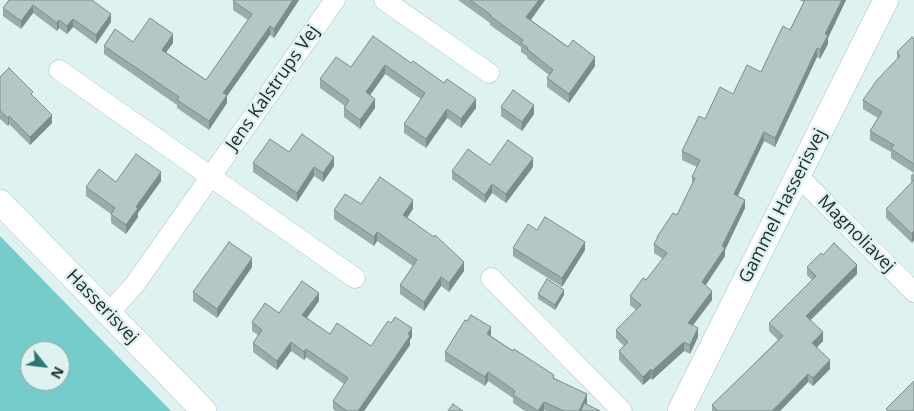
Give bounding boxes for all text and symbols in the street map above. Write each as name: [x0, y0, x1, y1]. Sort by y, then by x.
street label: Jens Kalstrups Vej: [222, 21, 324, 155]
street label: Gammel Hasserisvej: [735, 125, 831, 287]
street label: Magnoliavej: [813, 191, 899, 277]
street label: Hasserisvej: [61, 265, 143, 349]
north arrow: [20, 341, 70, 391]
text: N: [47, 363, 69, 383]

